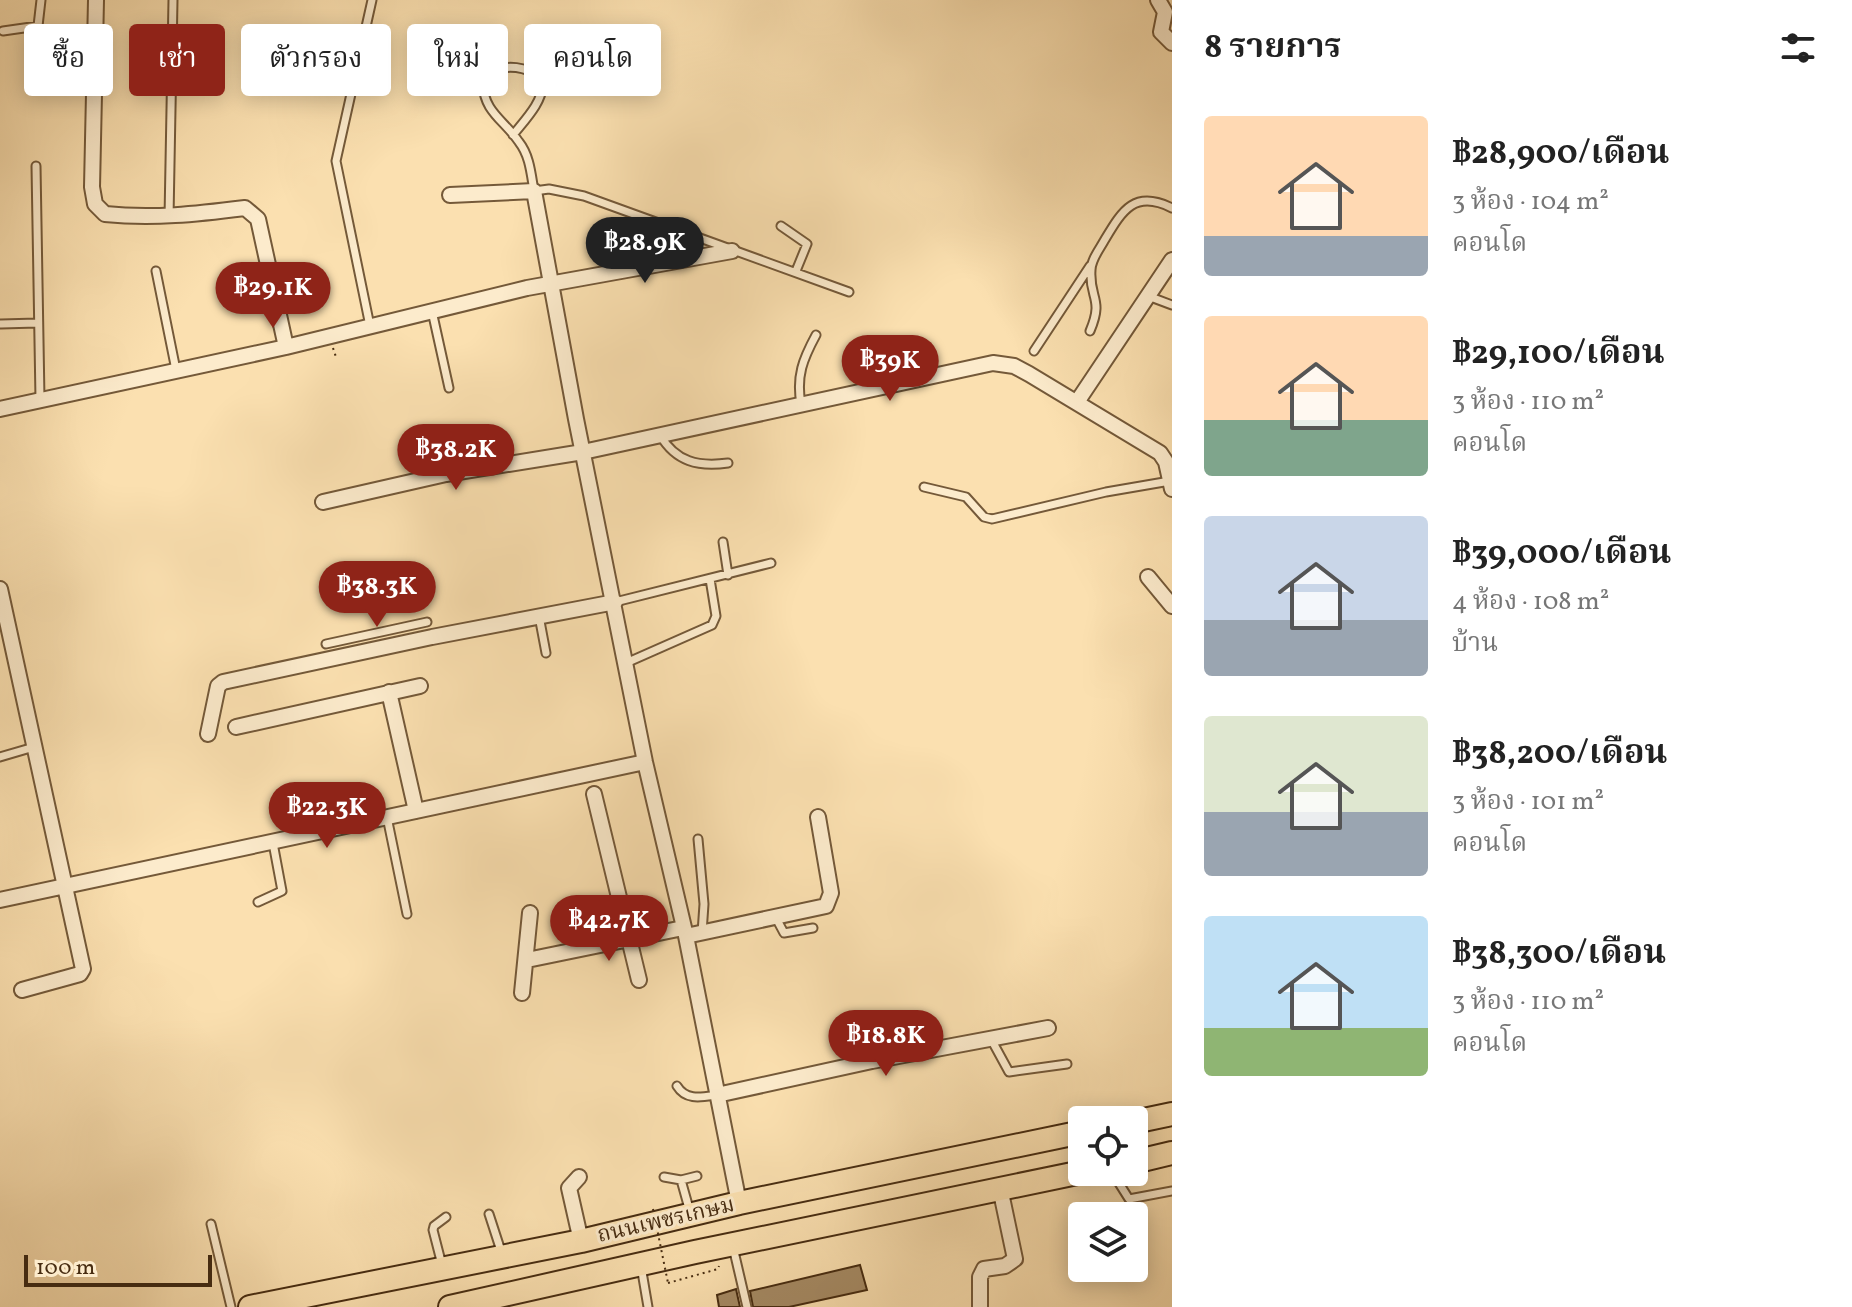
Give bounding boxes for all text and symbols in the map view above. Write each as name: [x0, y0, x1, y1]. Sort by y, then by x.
chip: ซื้อ: [24, 24, 113, 96]
chip: เช่า: [129, 24, 225, 96]
chip: ตัวกรอง: [241, 24, 391, 96]
chip: ใหม่: [407, 24, 508, 96]
chip: คอนโด: [524, 24, 661, 96]
text: 8 รายการ: [1204, 25, 1342, 72]
icon: filters: [1776, 26, 1820, 70]
text: ฿28,900/เดือน: [1452, 131, 1669, 178]
icon: home: [1268, 148, 1364, 244]
text: 3 ห้อง · 104 m²: [1452, 184, 1609, 220]
pin: ฿28.9K: [580, 217, 710, 285]
text: ฿28.9K: [604, 225, 686, 261]
text: คอนโด: [1452, 226, 1527, 262]
pin: ฿29.1K: [208, 262, 338, 330]
text: ฿29.1K: [234, 270, 312, 306]
text: ฿29,100/เดือน: [1452, 331, 1664, 378]
pin: ฿39K: [843, 335, 937, 403]
text: ฿39K: [860, 343, 920, 379]
icon: home: [1268, 348, 1364, 444]
text: 3 ห้อง · 110 m²: [1452, 384, 1604, 420]
pin: ฿38.2K: [391, 424, 521, 492]
text: คอนโด: [1452, 426, 1527, 462]
text: ฿38.2K: [415, 432, 497, 468]
text: ฿39,000/เดือน: [1452, 531, 1671, 578]
icon: home: [1268, 548, 1364, 644]
pin: ฿38.3K: [312, 561, 442, 629]
text: ฿38.3K: [337, 569, 417, 605]
text: 4 ห้อง · 108 m²: [1452, 584, 1609, 620]
text: บ้าน: [1452, 626, 1498, 662]
text: ฿38,200/เดือน: [1452, 731, 1667, 778]
icon: home: [1268, 748, 1364, 844]
pin: ฿22.3K: [262, 782, 392, 850]
text: 3 ห้อง · 101 m²: [1452, 784, 1604, 820]
text: ฿22.3K: [287, 790, 367, 826]
text: คอนโด: [1452, 826, 1527, 862]
pin: ฿42.7K: [544, 895, 674, 963]
text: ฿42.7K: [568, 903, 650, 939]
text: ฿38,300/เดือน: [1452, 931, 1666, 978]
icon: home: [1268, 948, 1364, 1044]
text: 3 ห้อง · 110 m²: [1452, 984, 1604, 1020]
pin: ฿18.8K: [821, 1010, 951, 1078]
text: ฿18.8K: [846, 1018, 926, 1054]
text: คอนโด: [1452, 1026, 1527, 1062]
map controls: [1068, 1106, 1148, 1282]
button: locate: [1068, 1106, 1148, 1186]
street label: ถนนเพชรเกษม: [594, 1190, 738, 1252]
button: layers: [1068, 1202, 1148, 1282]
scale bar: [24, 1251, 212, 1287]
text: 100 m: [36, 1253, 95, 1284]

